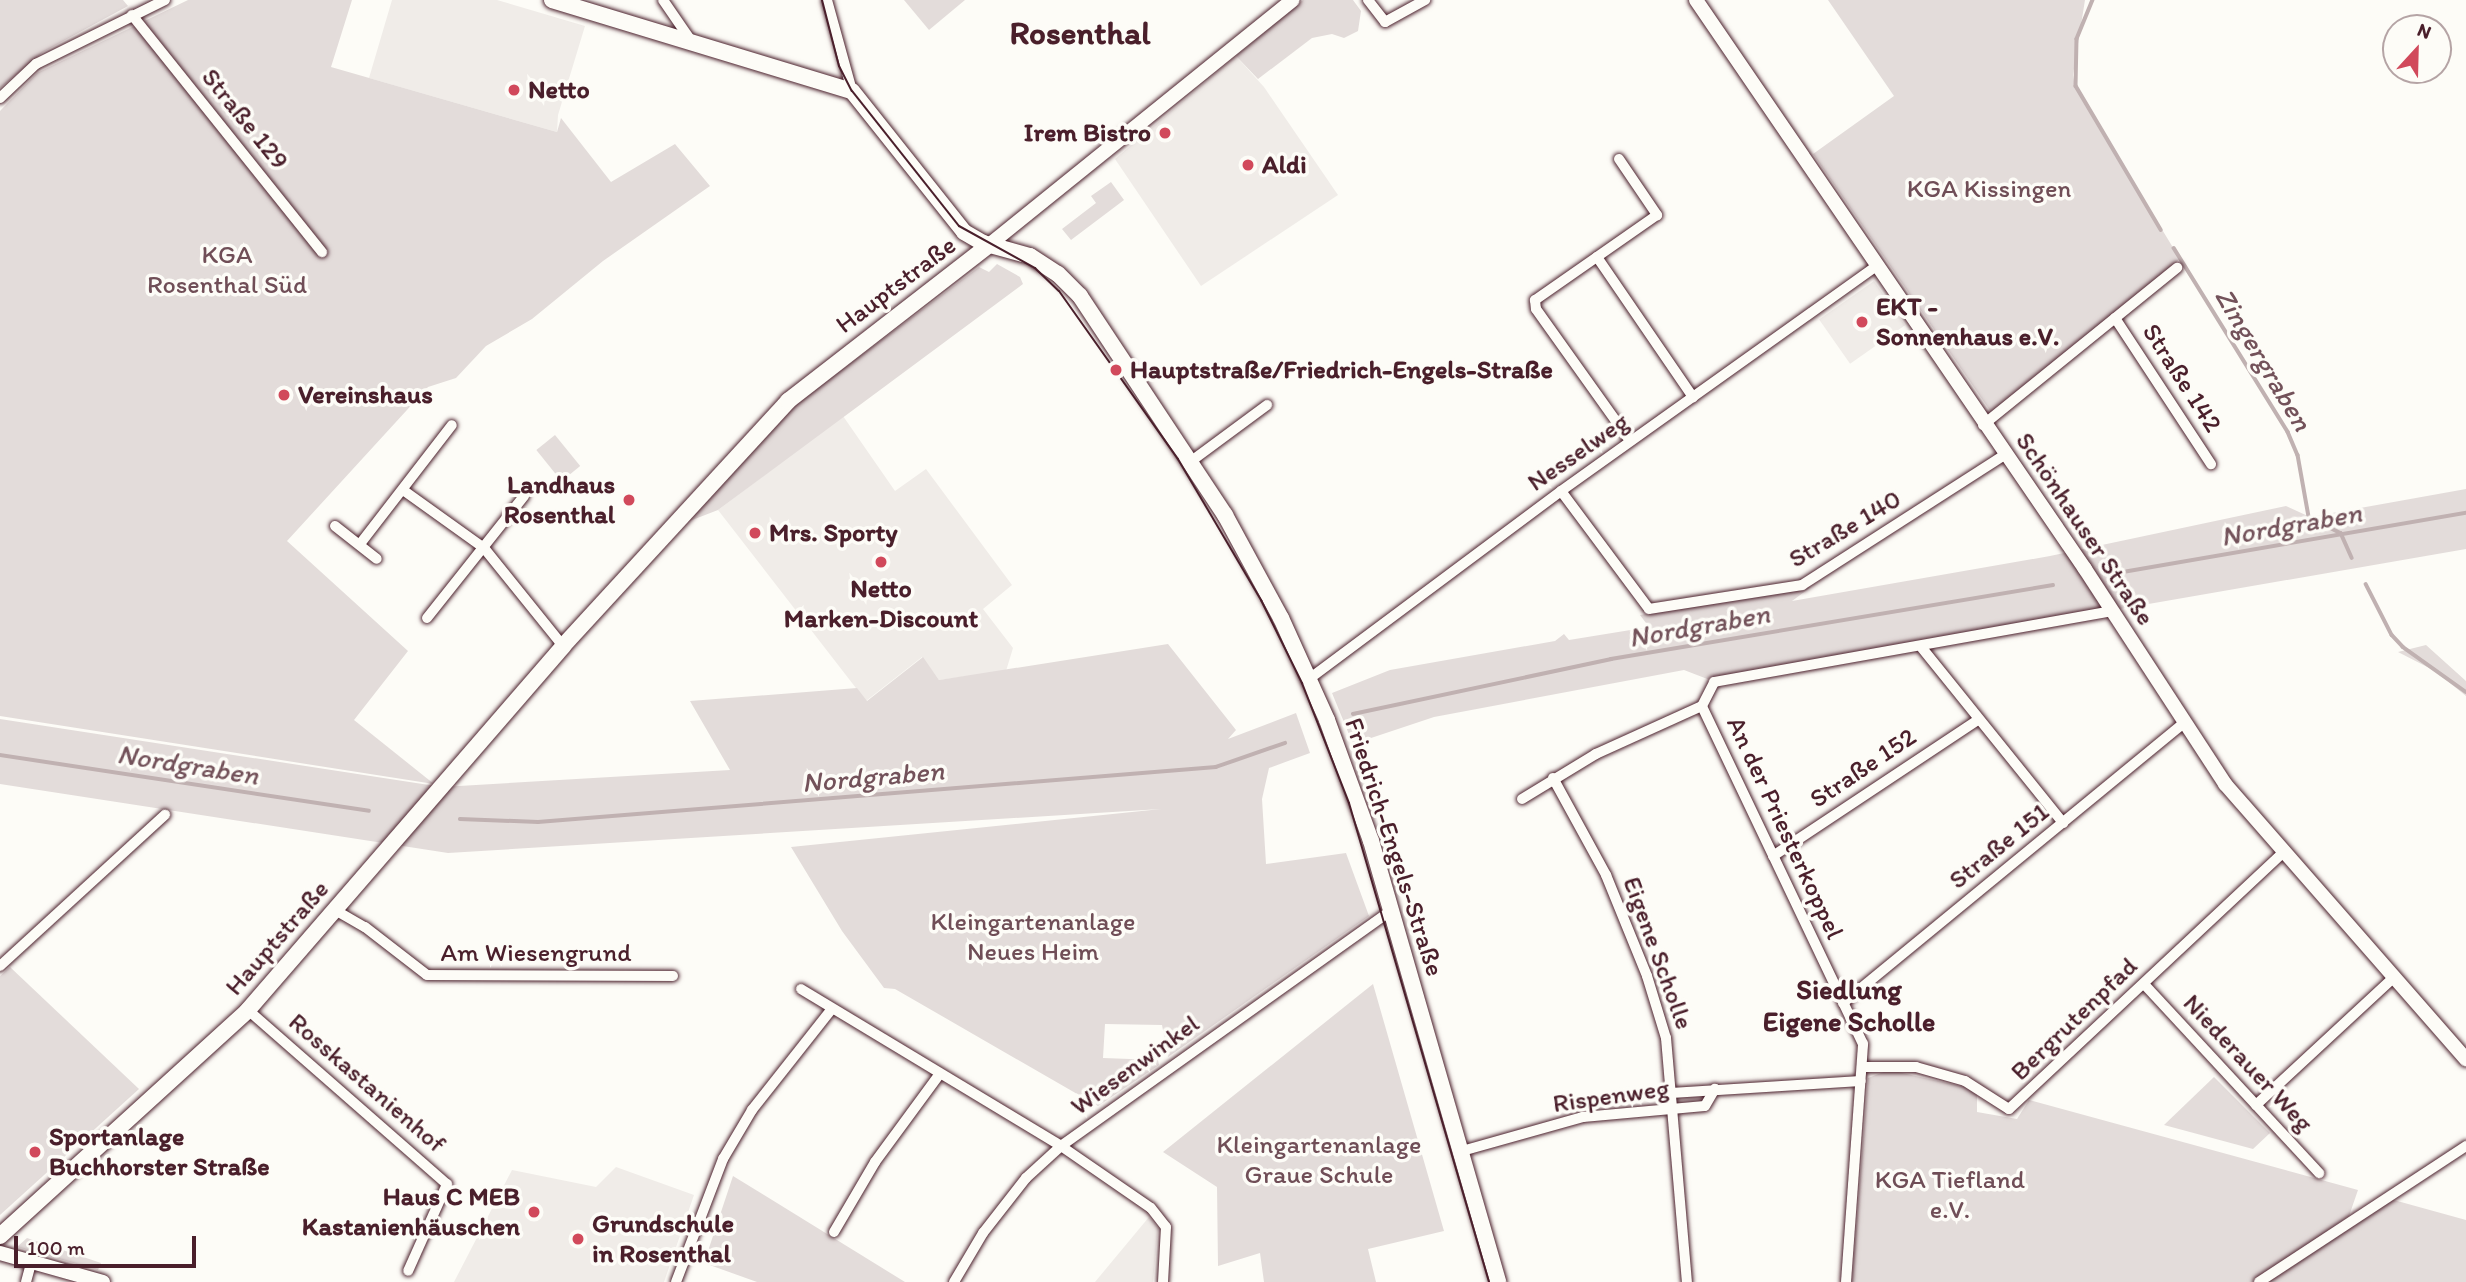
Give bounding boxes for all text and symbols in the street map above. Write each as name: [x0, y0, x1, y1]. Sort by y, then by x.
district label: Rosenthal: [1009, 13, 1151, 53]
north arrow: [2382, 14, 2452, 84]
text: N: [2414, 18, 2435, 44]
street label: Straße 129: [195, 62, 295, 176]
place label: Netto: [528, 74, 590, 106]
marker: Netto: [506, 82, 522, 98]
place label: Irem Bistro: [1024, 117, 1151, 149]
marker: Irem Bistro: [1157, 125, 1173, 141]
place label: Aldi: [1262, 149, 1307, 181]
marker: Aldi: [1240, 157, 1256, 173]
park label: KGA Kissingen: [1907, 173, 2071, 205]
street label: Hauptstraße: [830, 230, 962, 340]
park label: KGA Rosenthal Süd: [147, 239, 307, 300]
water label: Zingergraben: [2208, 281, 2320, 437]
place label: EKT - Sonnenhaus e.V.: [1876, 291, 2059, 352]
marker: EKT - Sonnenhaus e.V.: [1854, 314, 1870, 330]
street label: Straße 142: [2135, 318, 2229, 438]
place label: Hauptstraße/Friedrich-Engels-Straße: [1130, 354, 1553, 386]
marker: Hauptstraße/Friedrich-Engels-Straße: [1108, 362, 1124, 378]
place label: Vereinshaus: [298, 379, 433, 411]
marker: Vereinshaus: [276, 387, 292, 403]
street label: Nesselweg: [1521, 406, 1635, 498]
street label: Schönhauser Straße: [2009, 427, 2161, 631]
place label: Landhaus Rosenthal: [504, 469, 615, 530]
street label: Straße 140: [1783, 483, 1907, 575]
marker: Landhaus Rosenthal: [621, 492, 637, 508]
water label: Nordgraben: [2218, 495, 2364, 553]
place label: Mrs. Sporty: [769, 517, 897, 549]
marker: Mrs. Sporty: [747, 525, 763, 541]
marker: Netto Marken-Discount: [873, 554, 889, 570]
place label: Netto Marken-Discount: [784, 573, 978, 634]
water label: Nordgraben: [1626, 596, 1772, 654]
street label: An der Priesterkoppel: [1720, 712, 1850, 944]
street label: Friedrich-Engels-Straße: [1338, 714, 1450, 980]
street label: Straße 152: [1804, 721, 1922, 815]
water label: Nordgraben: [115, 736, 261, 792]
water label: Nordgraben: [801, 753, 945, 799]
street label: Straße 151: [1943, 796, 2055, 896]
street label: Eigene Scholle: [1616, 873, 1700, 1033]
street label: Hauptstraße: [219, 874, 335, 1002]
park label: Kleingartenanlage Neues Heim: [931, 906, 1135, 968]
street label: Am Wiesengrund: [441, 937, 631, 969]
street label: Bergrutenpfad: [2004, 951, 2144, 1087]
district label: Siedlung Eigene Scholle: [1763, 972, 1935, 1038]
street label: Niederauer Weg: [2176, 988, 2320, 1138]
street label: Rosskastanienhof: [282, 1006, 452, 1160]
street label: Wiesenwinkel: [1065, 1008, 1205, 1122]
street label: Rispenweg: [1551, 1072, 1671, 1120]
place label: Sportanlage Buchhorster Straße: [49, 1121, 269, 1182]
park label: Kleingartenanlage Graue Schule: [1217, 1129, 1421, 1190]
marker: Sportanlage Buchhorster Straße: [27, 1144, 43, 1160]
park label: KGA Tiefland e.V.: [1875, 1164, 2025, 1226]
place label: Haus C MEB Kastanienhäuschen: [302, 1181, 520, 1242]
marker: Haus C MEB Kastanienhäuschen: [526, 1204, 542, 1220]
place label: Grundschule in Rosenthal: [592, 1208, 734, 1270]
scale bar: [18, 1222, 200, 1266]
marker: Grundschule in Rosenthal: [570, 1231, 586, 1247]
text: 100 m: [27, 1235, 85, 1260]

